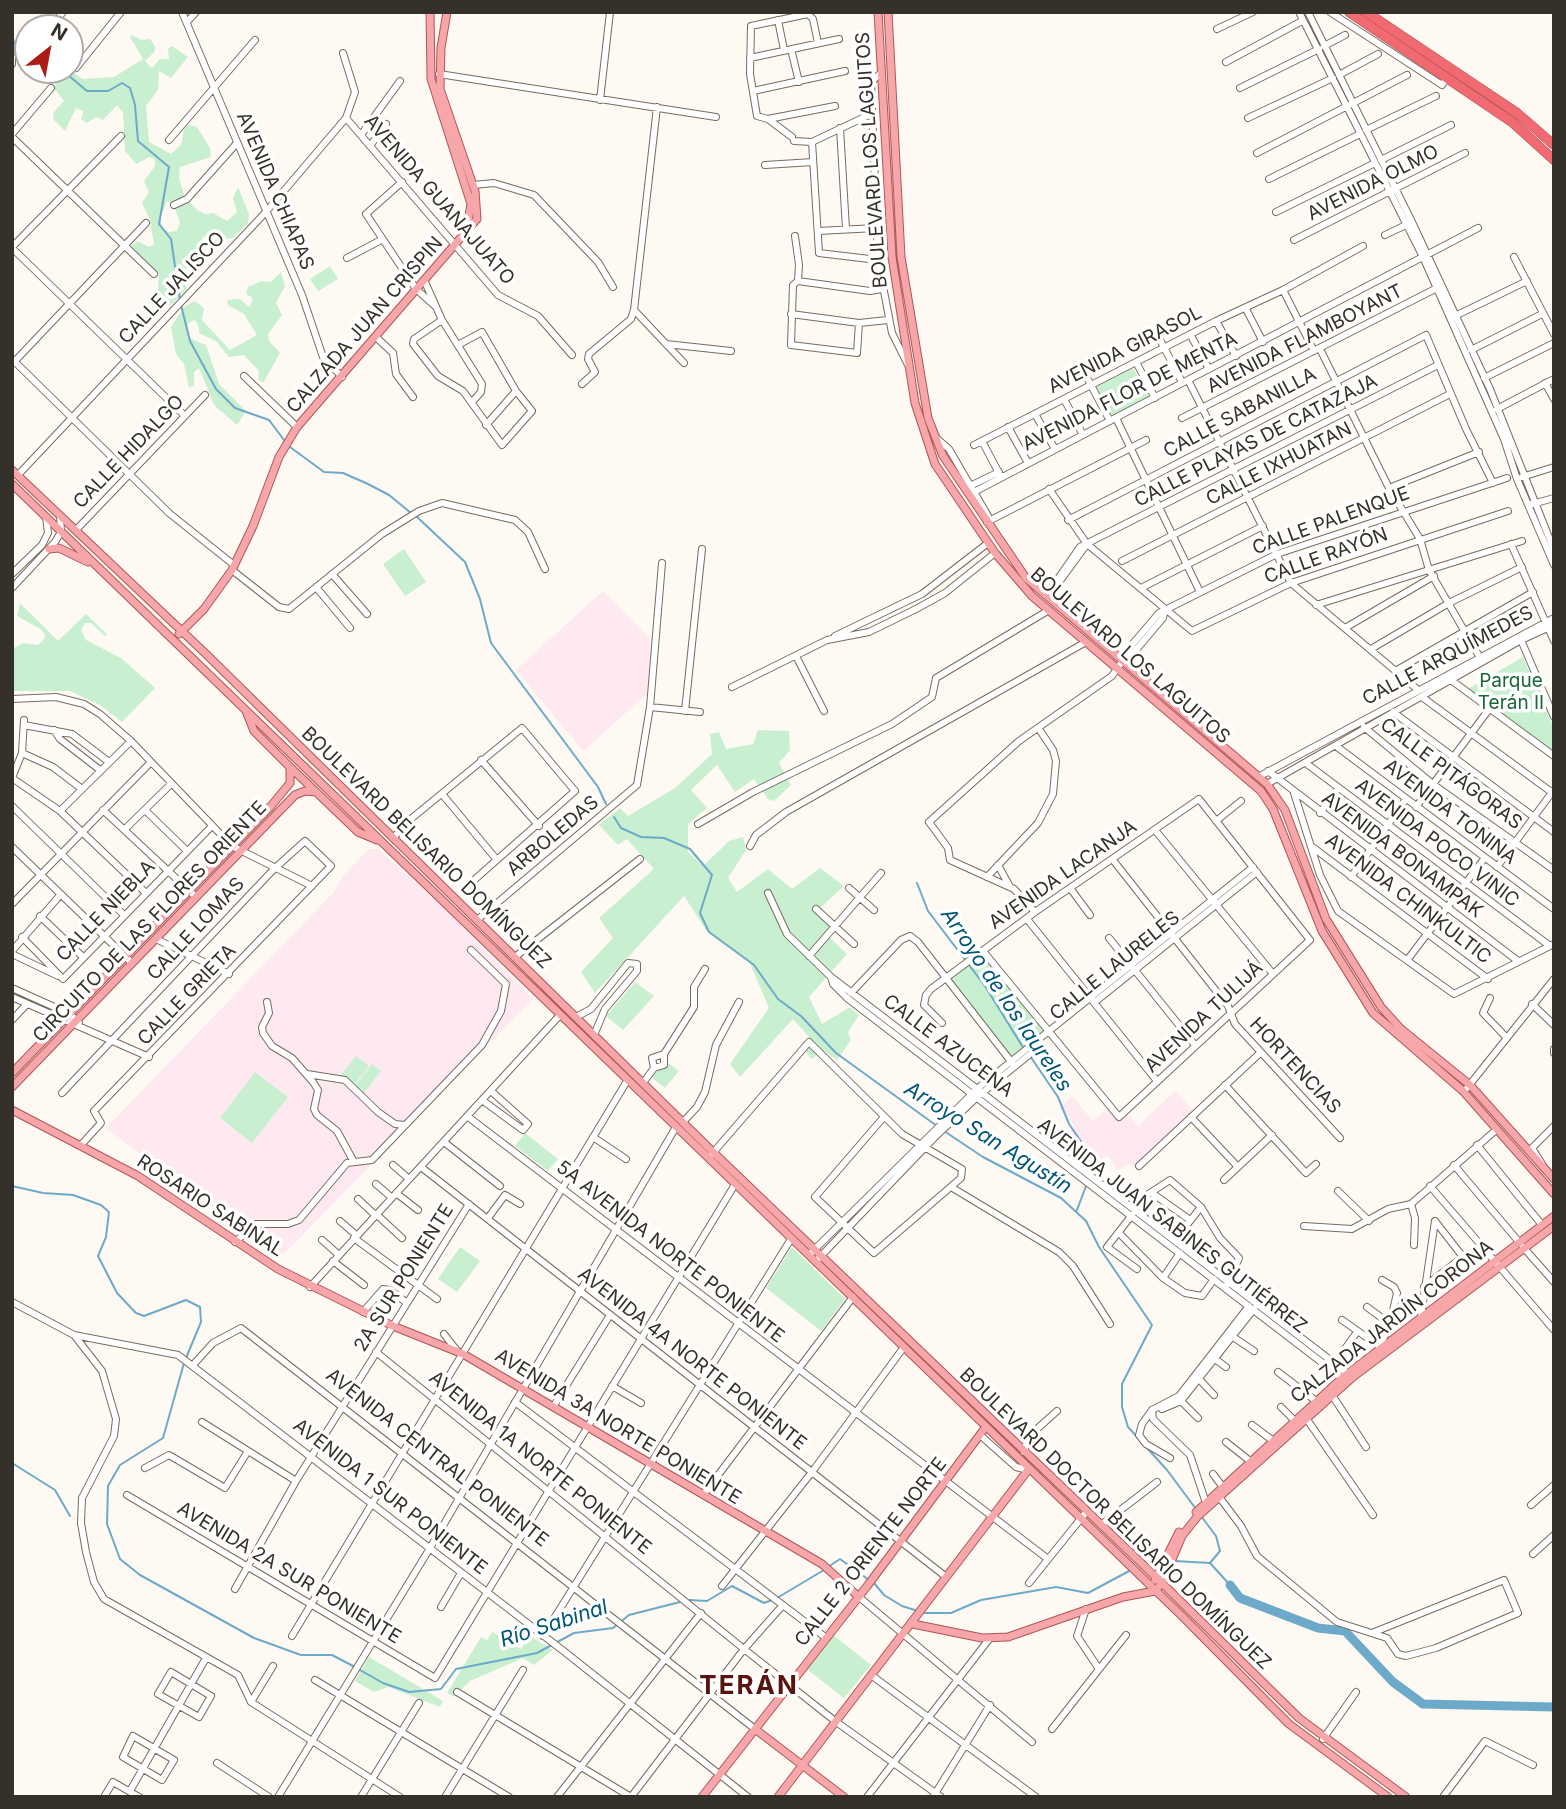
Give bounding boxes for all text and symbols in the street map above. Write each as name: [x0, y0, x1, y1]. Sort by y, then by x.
north arrow: [14, 14, 84, 84]
text: N: [47, 19, 71, 46]
street label: BOULEVARD LOS LAGUITOS: [852, 31, 892, 289]
street label: AVENIDA CHIAPAS: [231, 109, 319, 273]
street label: AVENIDA GUANAJUATO: [359, 110, 519, 290]
street label: AVENIDA OLMO: [1304, 140, 1442, 226]
street label: CALLE JALISCO: [114, 227, 230, 349]
street label: CALZADA JUAN CRISPIN: [282, 232, 448, 418]
street label: AVENIDA FLAMBOYANT: [1203, 280, 1407, 398]
street label: AVENIDA GIRASOL: [1044, 301, 1206, 399]
street label: AVENIDA FLOR DE MENTA: [1019, 328, 1241, 456]
street label: CALLE SABANILLA: [1160, 363, 1320, 463]
street label: CALLE PLAYAS DE CATAZAJA: [1131, 370, 1381, 512]
street label: CALLE HIDALGO: [69, 390, 189, 514]
street label: CALLE IXHUATAN: [1202, 417, 1356, 511]
street label: CALLE PALENQUE: [1249, 482, 1413, 560]
street label: CALLE RAYÓN: [1261, 523, 1391, 589]
street label: BOULEVARD LOS LAGUITOS: [1026, 563, 1234, 749]
street label: CALLE ARQUÍMEDES: [1359, 601, 1537, 711]
park label: Parque Terán II: [1478, 670, 1544, 714]
street label: CALLE PITÁGORAS: [1376, 713, 1526, 835]
street label: BOULEVARD BELISARIO DOMÍNGUEZ: [296, 722, 556, 974]
street label: AVENIDA TONINA: [1379, 755, 1521, 869]
street label: AVENIDA POCO VINIC: [1351, 774, 1523, 912]
street label: AVENIDA BONAMPAK: [1317, 787, 1487, 923]
street label: ARBOLEDAS: [502, 791, 604, 881]
street label: CIRCUITO DE LAS FLORES ORIENTE: [29, 797, 271, 1047]
street label: AVENIDA LACANJA: [985, 815, 1141, 935]
street label: AVENIDA CHINKULTIC: [1321, 829, 1495, 969]
street label: CALLE NIEBLA: [52, 856, 160, 966]
street label: CALLE LOMAS: [143, 873, 249, 985]
water label: Arroyo de los laureles: [935, 903, 1077, 1097]
street label: CALLE LAURELES: [1045, 907, 1185, 1025]
street label: CALLE GRIETA: [133, 940, 241, 1050]
street label: AVENIDA TULIJÁ: [1140, 956, 1268, 1078]
street label: CALLE AZUCENA: [879, 990, 1017, 1102]
street label: HORTENCIAS: [1245, 1013, 1345, 1119]
water label: Arroyo San Agustín: [900, 1076, 1076, 1200]
street label: AVENIDA JUAN SABINES GUTIÉRREZ: [1033, 1114, 1311, 1338]
street label: ROSARIO SABINAL: [132, 1150, 288, 1262]
street label: 5A AVENIDA NORTE PONIENTE: [552, 1156, 788, 1348]
street label: 2A SUR PONIENTE: [349, 1200, 459, 1356]
street label: CALZADA JARDÍN CORONA: [1286, 1236, 1498, 1408]
street label: AVENIDA 4A NORTE PONIENTE: [573, 1263, 811, 1455]
street label: AVENIDA 3A NORTE PONIENTE: [491, 1344, 745, 1510]
street label: AVENIDA CENTRAL PONIENTE: [321, 1364, 553, 1552]
street label: BOULEVARD DOCTOR BELISARIO DOMÍNGUEZ: [955, 1364, 1275, 1674]
street label: AVENIDA 1A NORTE PONIENTE: [424, 1366, 656, 1560]
street label: AVENIDA 1 SUR PONIENTE: [289, 1414, 491, 1580]
street label: CALLE 2 ORIENTE NORTE: [790, 1453, 952, 1651]
street label: AVENIDA 2A SUR PONIENTE: [173, 1497, 405, 1649]
water label: Río Sabinal: [497, 1595, 611, 1653]
district label: TERÁN: [700, 1670, 798, 1702]

